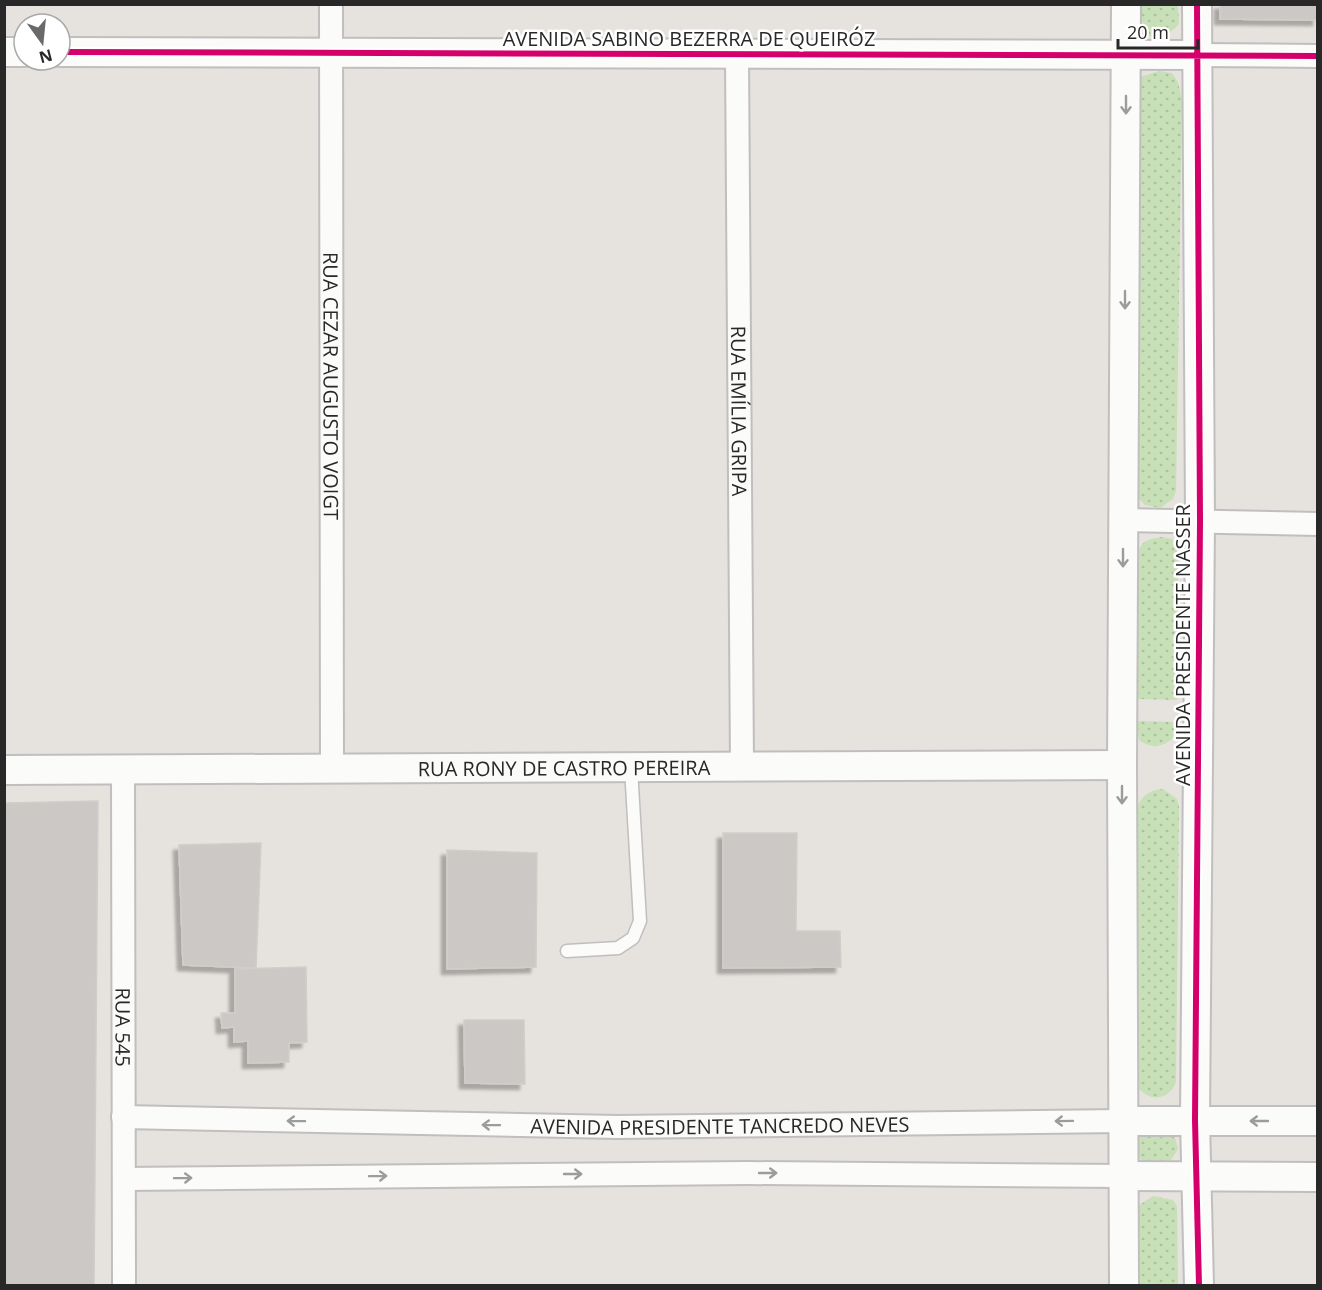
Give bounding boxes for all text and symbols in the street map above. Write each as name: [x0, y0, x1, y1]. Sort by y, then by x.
north arrow: [12, 12, 72, 72]
scale bar: [1118, 12, 1198, 50]
text: 20 m: [1127, 20, 1169, 44]
street label: AVENIDA SABINO BEZERRA DE QUEIRÓZ: [503, 25, 875, 52]
text: N: [37, 44, 55, 69]
one-way arrow: [1120, 94, 1132, 114]
street label: RUA CEZAR AUGUSTO VOIGT: [318, 252, 345, 520]
one-way arrow: [1119, 289, 1131, 309]
street label: RUA EMÍLIA GRIPA: [725, 326, 754, 497]
street label: AVENIDA PRESIDENTE NASSER: [1169, 503, 1196, 786]
one-way arrow: [1117, 547, 1129, 567]
street label: RUA RONY DE CASTRO PEREIRA: [418, 753, 711, 782]
one-way arrow: [1116, 784, 1128, 804]
street label: RUA 545: [110, 987, 137, 1067]
street label: AVENIDA PRESIDENTE TANCREDO NEVES: [530, 1110, 910, 1141]
one-way arrow: [286, 1115, 306, 1126]
one-way arrow: [1250, 1115, 1270, 1127]
one-way arrow: [1054, 1116, 1074, 1127]
one-way arrow: [481, 1119, 501, 1130]
one-way arrow: [757, 1167, 777, 1179]
one-way arrow: [562, 1168, 582, 1180]
one-way arrow: [367, 1170, 387, 1182]
one-way arrow: [172, 1172, 192, 1184]

